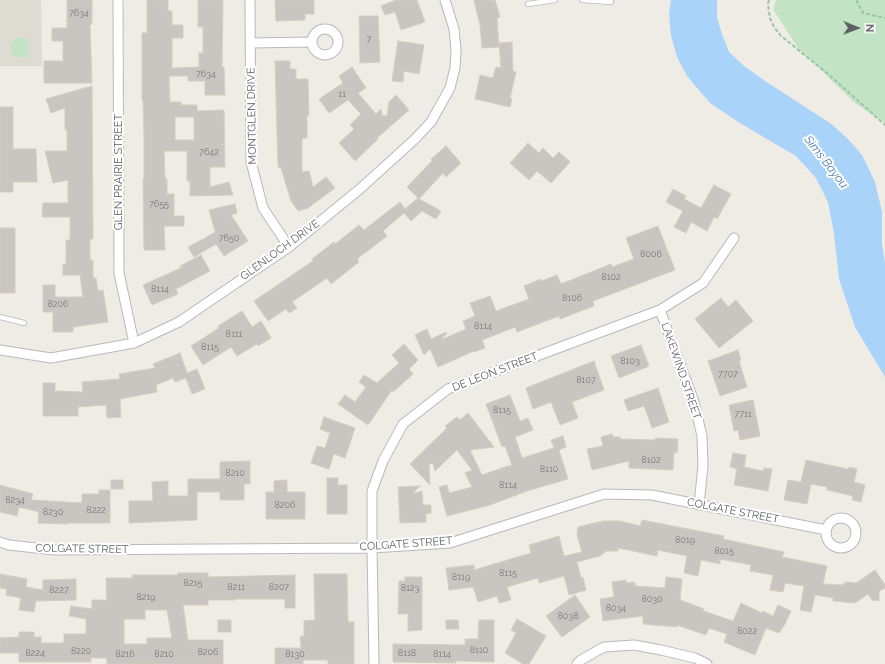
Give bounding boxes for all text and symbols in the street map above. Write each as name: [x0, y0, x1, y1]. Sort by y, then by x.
house number: 7634: [69, 8, 89, 18]
north arrow: [837, 8, 877, 48]
text: N: [863, 24, 876, 33]
house number: 7: [367, 34, 371, 44]
street label: MONTGLEN DRIVE: [245, 67, 259, 165]
house number: 7634: [196, 69, 216, 79]
house number: 11: [338, 89, 346, 99]
street label: GLEN PRAIRIE STREET: [112, 114, 126, 230]
water label: Sims Bayou: [801, 133, 851, 191]
house number: 7642: [199, 147, 219, 157]
house number: 7655: [149, 199, 169, 209]
street label: GLENLOCH DRIVE: [238, 217, 322, 283]
house number: 7650: [219, 233, 239, 243]
house number: 8006: [640, 249, 662, 259]
house number: 8102: [601, 272, 621, 282]
house number: 8114: [151, 284, 169, 294]
house number: 8106: [562, 293, 582, 303]
house number: 8206: [48, 299, 68, 309]
house number: 8114: [474, 321, 492, 331]
street label: LAKEWIND STREET: [658, 321, 704, 421]
house number: 8111: [226, 329, 242, 339]
house number: 8115: [201, 342, 219, 352]
street label: DE LEON STREET: [450, 350, 540, 394]
house number: 8103: [620, 356, 640, 366]
house number: 7707: [718, 369, 738, 379]
house number: 8107: [576, 375, 596, 385]
house number: 8115: [493, 405, 511, 415]
house number: 7711: [734, 409, 752, 419]
house number: 8102: [641, 455, 661, 465]
house number: 8110: [540, 464, 558, 474]
house number: 8210: [225, 468, 245, 478]
house number: 8114: [499, 480, 517, 490]
house number: 8234: [5, 495, 25, 505]
street label: COLGATE STREET: [686, 496, 780, 526]
house number: 8206: [275, 500, 295, 510]
house number: 8222: [86, 505, 106, 515]
house number: 8230: [43, 507, 63, 517]
street label: COLGATE STREET: [359, 534, 453, 554]
house number: 8019: [675, 535, 695, 545]
street label: COLGATE STREET: [35, 542, 129, 556]
house number: 8015: [714, 546, 734, 556]
house number: 8115: [499, 568, 517, 578]
house number: 8119: [452, 572, 470, 582]
house number: 8215: [184, 578, 202, 588]
house number: 8211: [227, 582, 245, 592]
house number: 8207: [269, 582, 289, 592]
house number: 8123: [401, 583, 419, 593]
house number: 8227: [49, 585, 69, 595]
house number: 8219: [136, 592, 156, 602]
house number: 8030: [641, 594, 663, 604]
house number: 8034: [606, 603, 626, 613]
house number: 8038: [558, 611, 578, 621]
house number: 8022: [737, 626, 757, 636]
house number: 8110: [470, 645, 488, 655]
house number: 8220: [71, 646, 91, 656]
house number: 8206: [198, 647, 218, 657]
house number: 8224: [25, 648, 45, 658]
house number: 8118: [398, 648, 416, 658]
house number: 8216: [115, 649, 135, 659]
house number: 8210: [154, 649, 174, 659]
house number: 8130: [285, 649, 305, 659]
house number: 8114: [433, 649, 451, 659]

